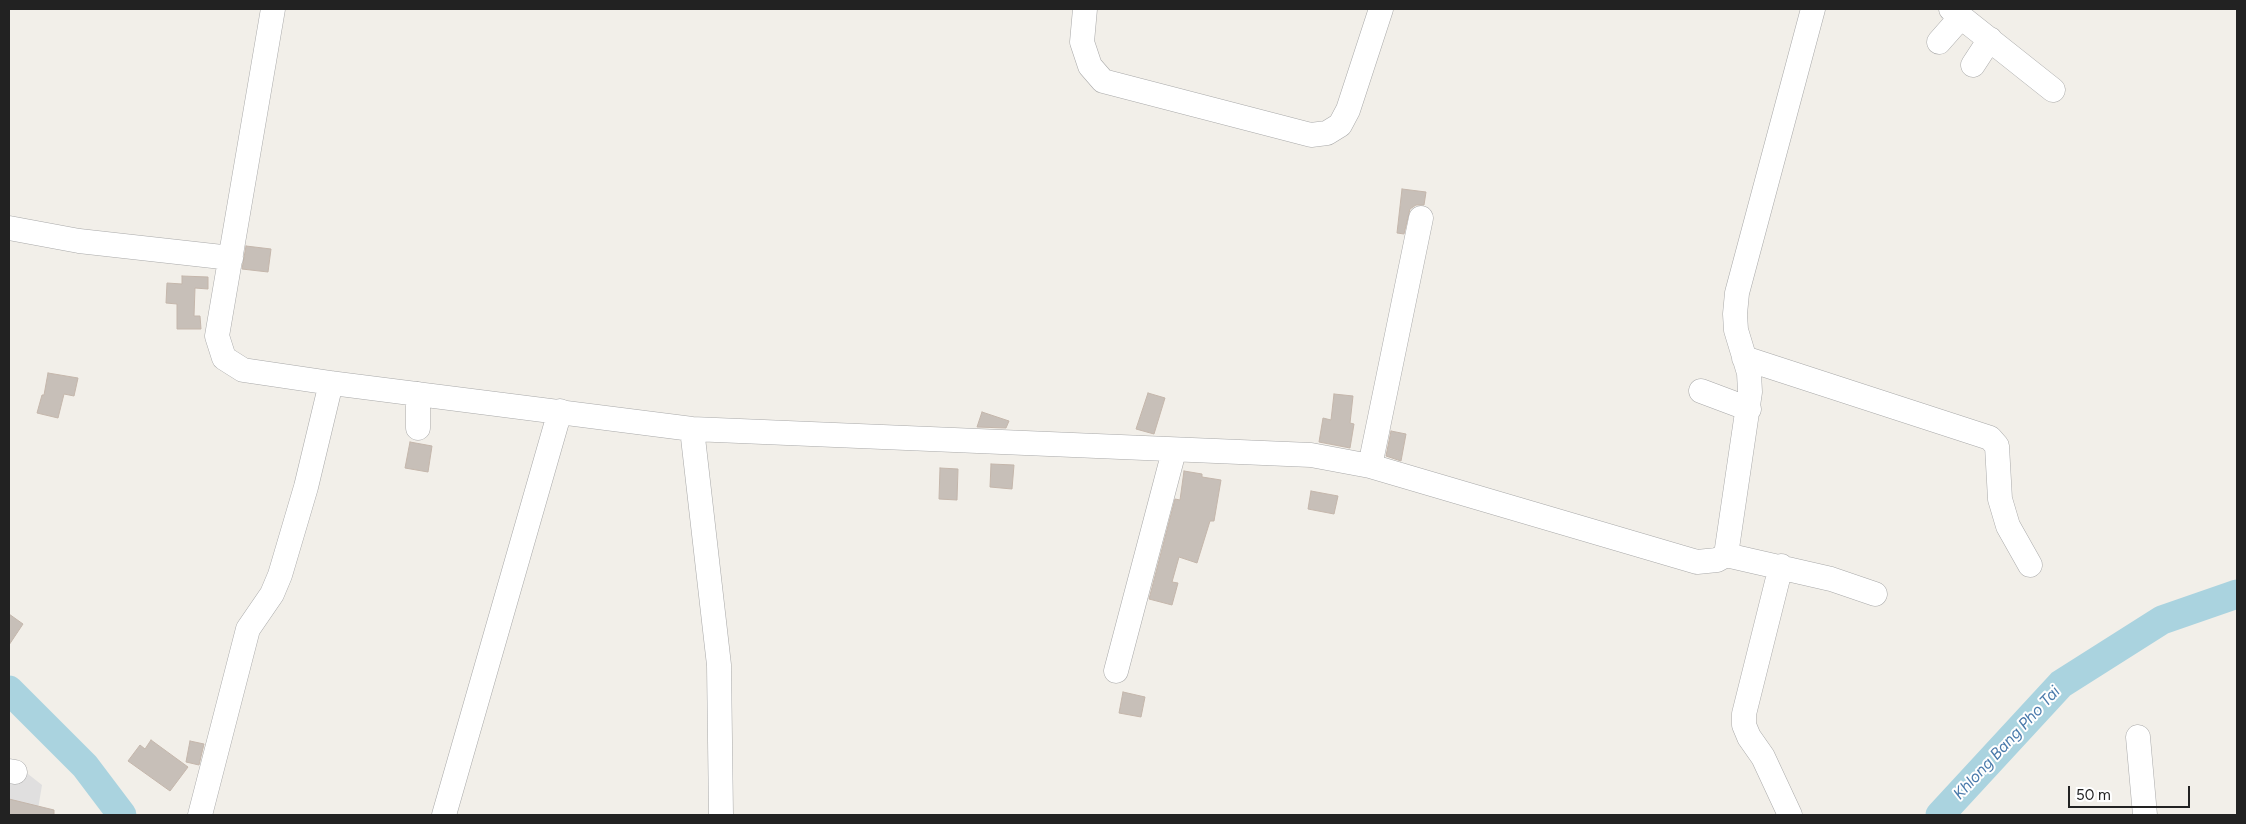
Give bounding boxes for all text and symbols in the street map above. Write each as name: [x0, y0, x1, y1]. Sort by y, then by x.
water label: Khlong Bang Pho Tai: [1950, 682, 2064, 804]
scale bar: [2071, 776, 2194, 808]
text: 50 m: [2076, 786, 2111, 804]

